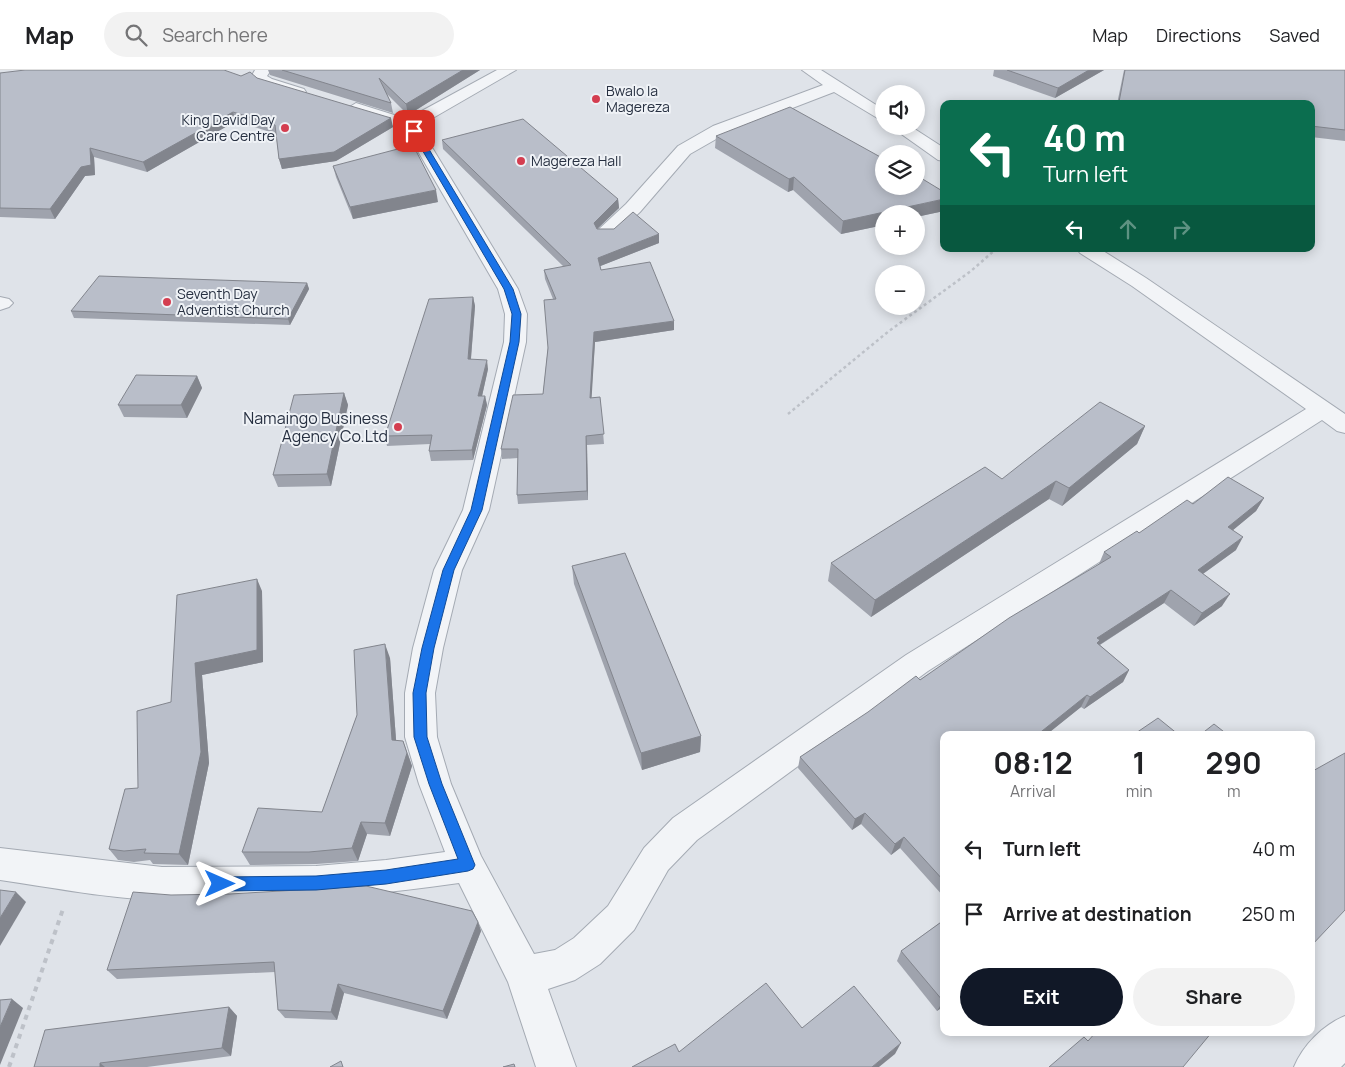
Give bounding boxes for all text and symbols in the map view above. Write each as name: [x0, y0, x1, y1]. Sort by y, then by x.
search box: [104, 12, 454, 57]
text: Map: [25, 18, 74, 51]
icon: search: [122, 21, 150, 49]
text: Search here: [162, 22, 268, 48]
text: Map: [1092, 23, 1128, 47]
text: Directions: [1156, 23, 1241, 47]
text: Saved: [1269, 23, 1320, 47]
place label: Bwalo la Magereza: [606, 81, 670, 116]
map controls: [875, 85, 925, 315]
button: sound: [875, 85, 925, 135]
marker: Bwalo la Magereza: [590, 93, 602, 105]
place label: King David Day Care Centre: [182, 110, 276, 145]
pin: [393, 110, 435, 152]
text: 40 m: [1043, 114, 1126, 162]
icon: arrive: [400, 117, 428, 145]
icon: left: [960, 120, 1025, 185]
marker: King David Day Care Centre: [279, 122, 291, 134]
button: layers: [875, 145, 925, 195]
place label: Magereza Hall: [531, 151, 622, 170]
marker: Magereza Hall: [515, 155, 527, 167]
text: Turn left: [1043, 159, 1128, 189]
button: +: [875, 205, 925, 255]
icon: left: [1061, 215, 1089, 243]
icon: ahead: [1114, 215, 1142, 243]
icon: right: [1167, 215, 1195, 243]
button: −: [875, 265, 925, 315]
place label: Seventh Day Adventist Church: [177, 284, 290, 319]
marker: Seventh Day Adventist Church: [161, 296, 173, 308]
place label: Namaingo Business Agency Co.Ltd: [243, 407, 388, 447]
marker: Namaingo Business Agency Co.Ltd: [392, 421, 404, 433]
text: 08:12: [993, 742, 1073, 783]
text: 1: [1132, 742, 1146, 783]
text: 290: [1206, 742, 1262, 783]
text: Arrival: [1010, 780, 1056, 802]
text: min: [1126, 780, 1152, 802]
text: m: [1227, 780, 1241, 802]
icon: left: [960, 835, 988, 863]
text: Turn left: [1003, 836, 1081, 862]
text: 40 m: [1252, 836, 1295, 862]
position arrow: [193, 857, 245, 909]
icon: arrive: [960, 900, 988, 928]
text: Arrive at destination: [1003, 901, 1192, 927]
text: 250 m: [1242, 901, 1295, 927]
button: Exit: [960, 968, 1123, 1026]
button: Share: [1133, 968, 1295, 1026]

